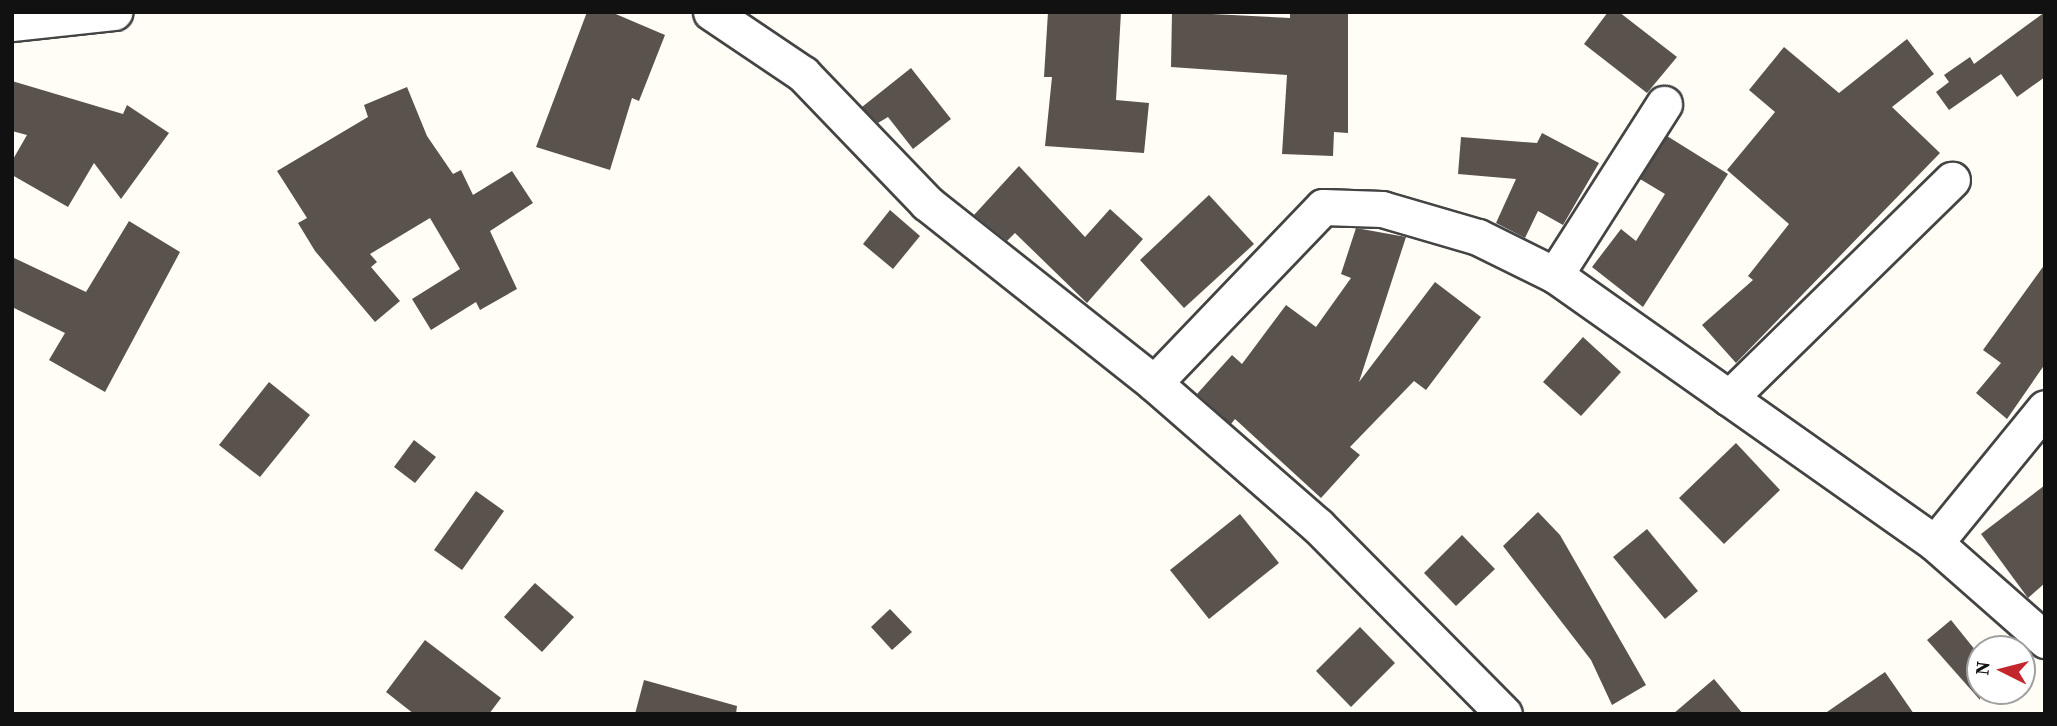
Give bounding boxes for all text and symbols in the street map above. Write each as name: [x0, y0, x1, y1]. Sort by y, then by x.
north arrow: [1966, 635, 2036, 705]
text: N: [1968, 660, 1996, 676]

